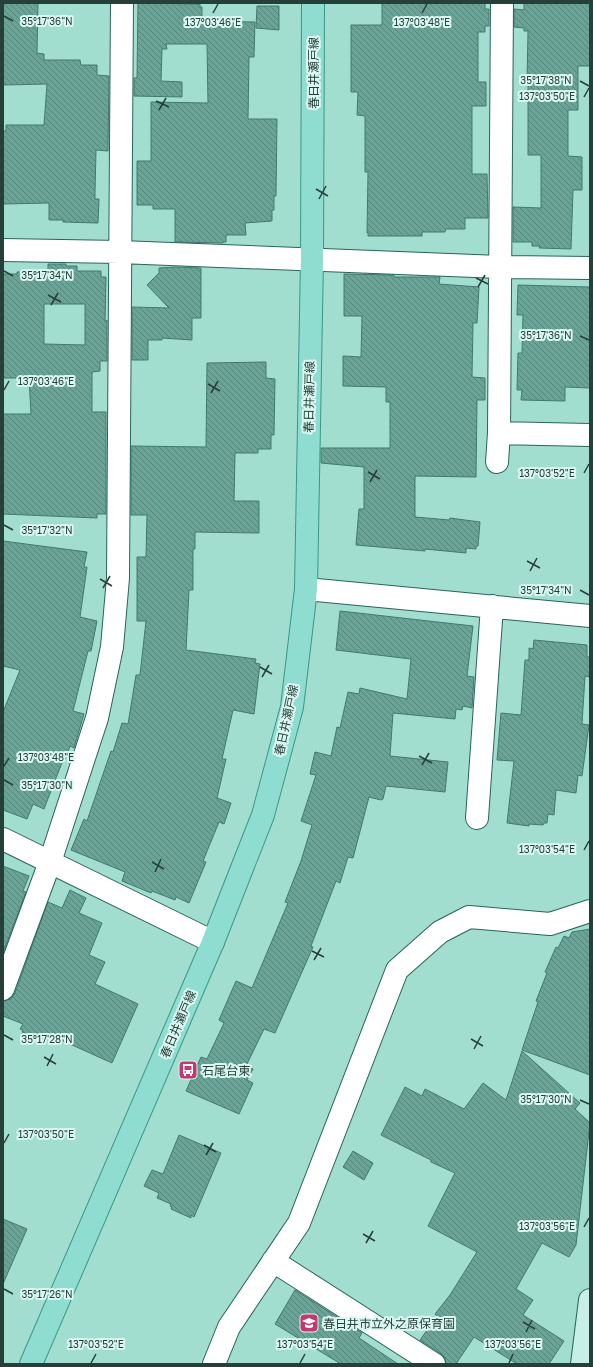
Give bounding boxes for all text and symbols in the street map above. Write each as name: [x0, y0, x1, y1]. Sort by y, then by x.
text: 35°17'36"N: [21, 15, 73, 27]
text: 137°03'46"E: [185, 16, 241, 28]
text: 137°03'48"E: [394, 16, 450, 28]
street label: 春日井瀬戸線: [306, 37, 321, 109]
text: 35°17'38"N: [520, 74, 572, 86]
text: 137°03'50"E: [519, 90, 575, 102]
text: 35°17'34"N: [21, 269, 73, 281]
text: 35°17'36"N: [520, 329, 572, 341]
street label: 春日井瀬戸線: [301, 361, 317, 433]
text: 137°03'46"E: [18, 375, 74, 387]
text: 137°03'52"E: [519, 467, 575, 479]
text: 35°17'32"N: [21, 524, 73, 536]
text: 35°17'34"N: [520, 584, 572, 596]
street label: 春日井瀬戸線: [271, 683, 301, 757]
text: 137°03'48"E: [18, 751, 74, 763]
text: 35°17'30"N: [21, 779, 73, 791]
text: 137°03'54"E: [519, 843, 575, 855]
street label: 春日井瀬戸線: [157, 988, 199, 1060]
text: 35°17'28"N: [21, 1033, 73, 1045]
bus stop icon: 石尾台東: [177, 1059, 199, 1081]
place label: 石尾台東: [202, 1063, 250, 1078]
text: 35°17'30"N: [520, 1093, 572, 1105]
text: 137°03'50"E: [18, 1128, 74, 1140]
text: 137°03'56"E: [519, 1220, 575, 1232]
text: 35°17'26"N: [21, 1288, 73, 1300]
school or university icon: 春日井市立外之原保育園: [298, 1312, 320, 1334]
place label: 春日井市立外之原保育園: [323, 1316, 455, 1331]
text: 137°03'52"E: [68, 1338, 124, 1350]
text: 137°03'54"E: [277, 1338, 333, 1350]
text: 137°03'56"E: [485, 1338, 541, 1350]

